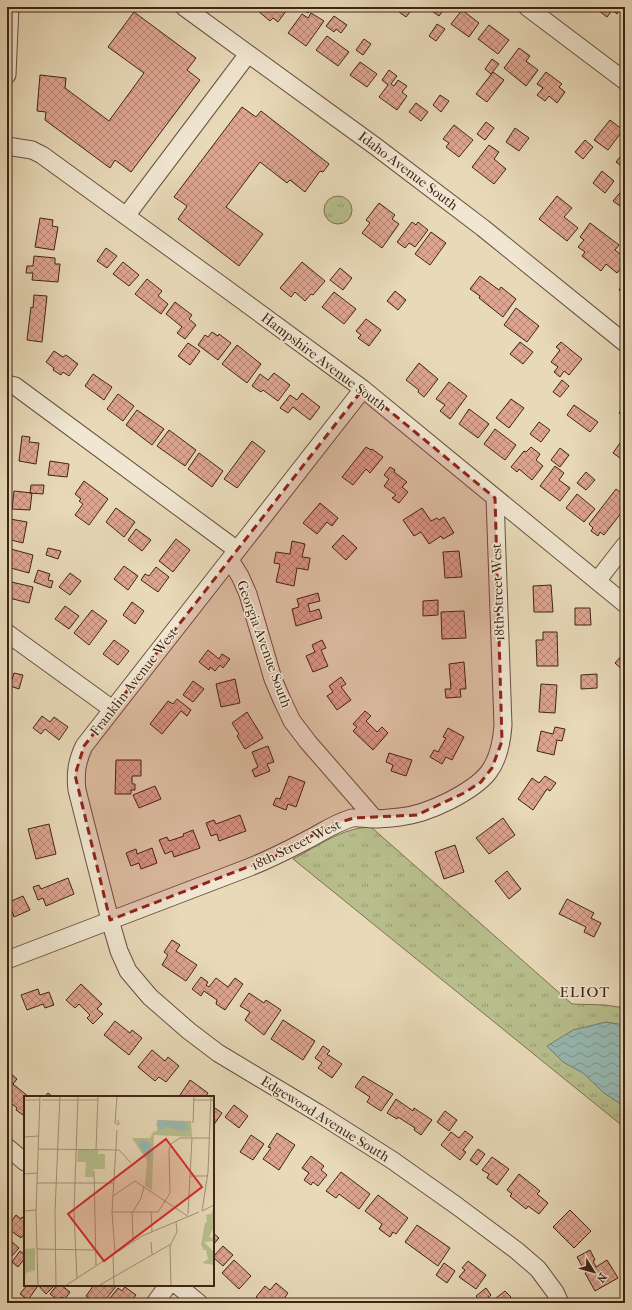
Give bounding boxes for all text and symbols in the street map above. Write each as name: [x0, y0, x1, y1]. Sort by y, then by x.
street label: Idaho Avenue South: [355, 128, 461, 214]
street label: Hampshire Avenue South: [258, 309, 390, 415]
street label: 18th Street West: [488, 543, 508, 641]
street label: Georgia Avenue South: [233, 578, 295, 710]
street label: Franklin Avenue West: [87, 625, 181, 739]
street label: 18th Street West: [248, 816, 344, 874]
district label: ELIOT: [560, 983, 610, 1001]
street label: Edgewood Avenue South: [258, 1072, 393, 1166]
inset map: [24, 1096, 214, 1286]
north arrow: [574, 1252, 614, 1292]
text: N: [593, 1270, 609, 1285]

